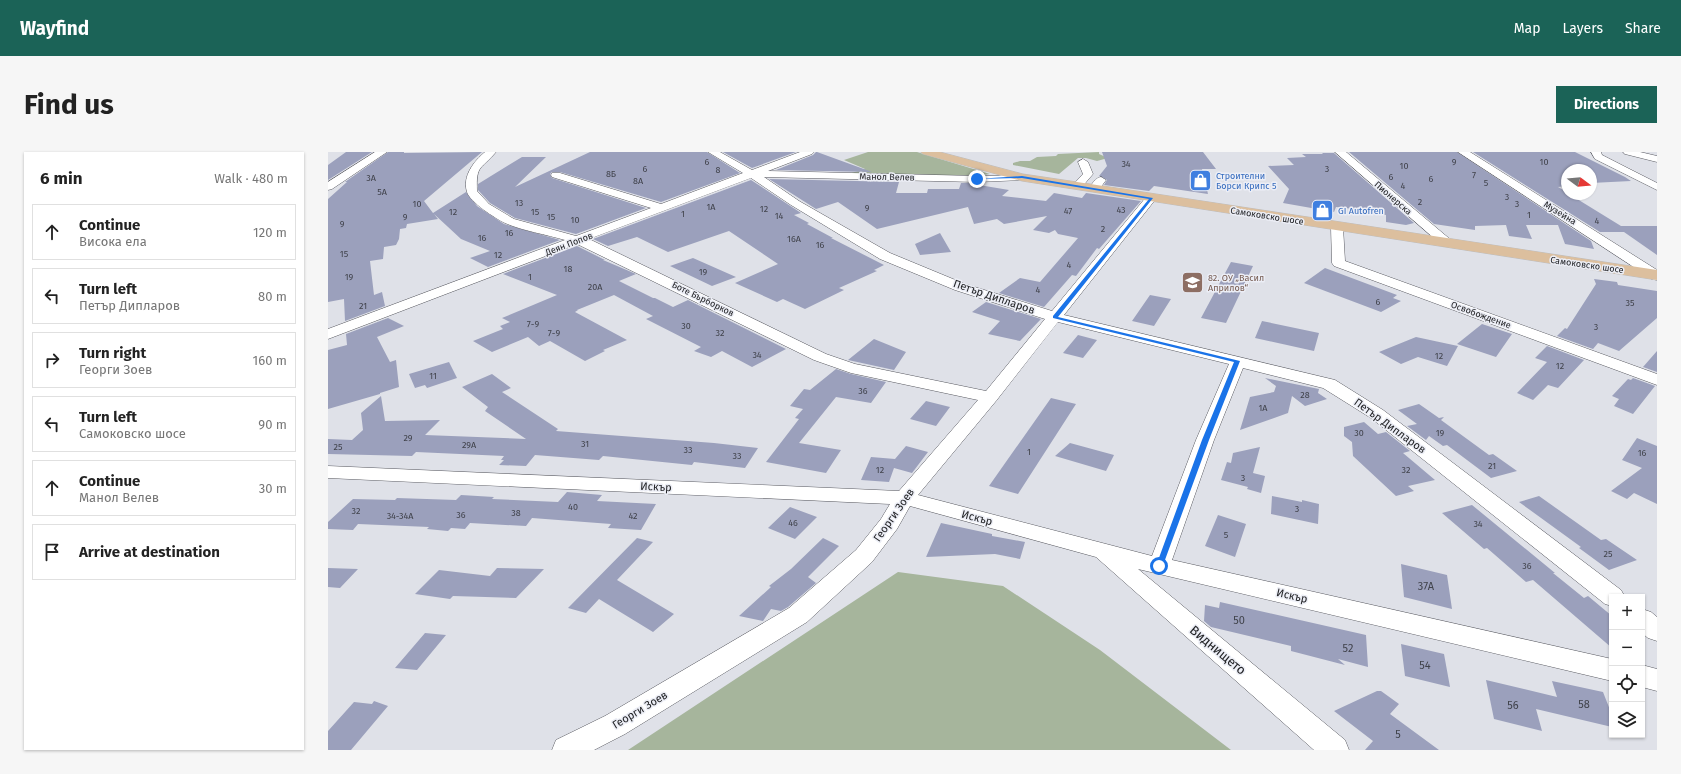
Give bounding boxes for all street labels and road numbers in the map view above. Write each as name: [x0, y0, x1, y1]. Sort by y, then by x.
street label: Манол Велев: [859, 172, 915, 182]
street label: Пионерска: [1372, 179, 1414, 217]
street label: Музейна: [1542, 199, 1578, 227]
street label: Самоковско шосе: [1230, 205, 1304, 227]
street label: Деян Попов: [543, 230, 594, 258]
street label: Самоковско шосе: [1550, 255, 1624, 275]
street label: Петър Дипларов: [951, 277, 1037, 317]
street label: Боте Бърборков: [670, 280, 736, 318]
street label: Освобождение: [1450, 299, 1513, 331]
street label: Петър Дипларов: [1352, 396, 1428, 456]
street label: Искър: [640, 480, 672, 494]
street label: Георги Зоев: [871, 486, 917, 544]
street label: Искър: [960, 508, 994, 528]
street label: Искър: [1275, 586, 1309, 606]
street label: Виднището: [1187, 622, 1249, 678]
street label: Георги Зоев: [610, 688, 670, 732]

